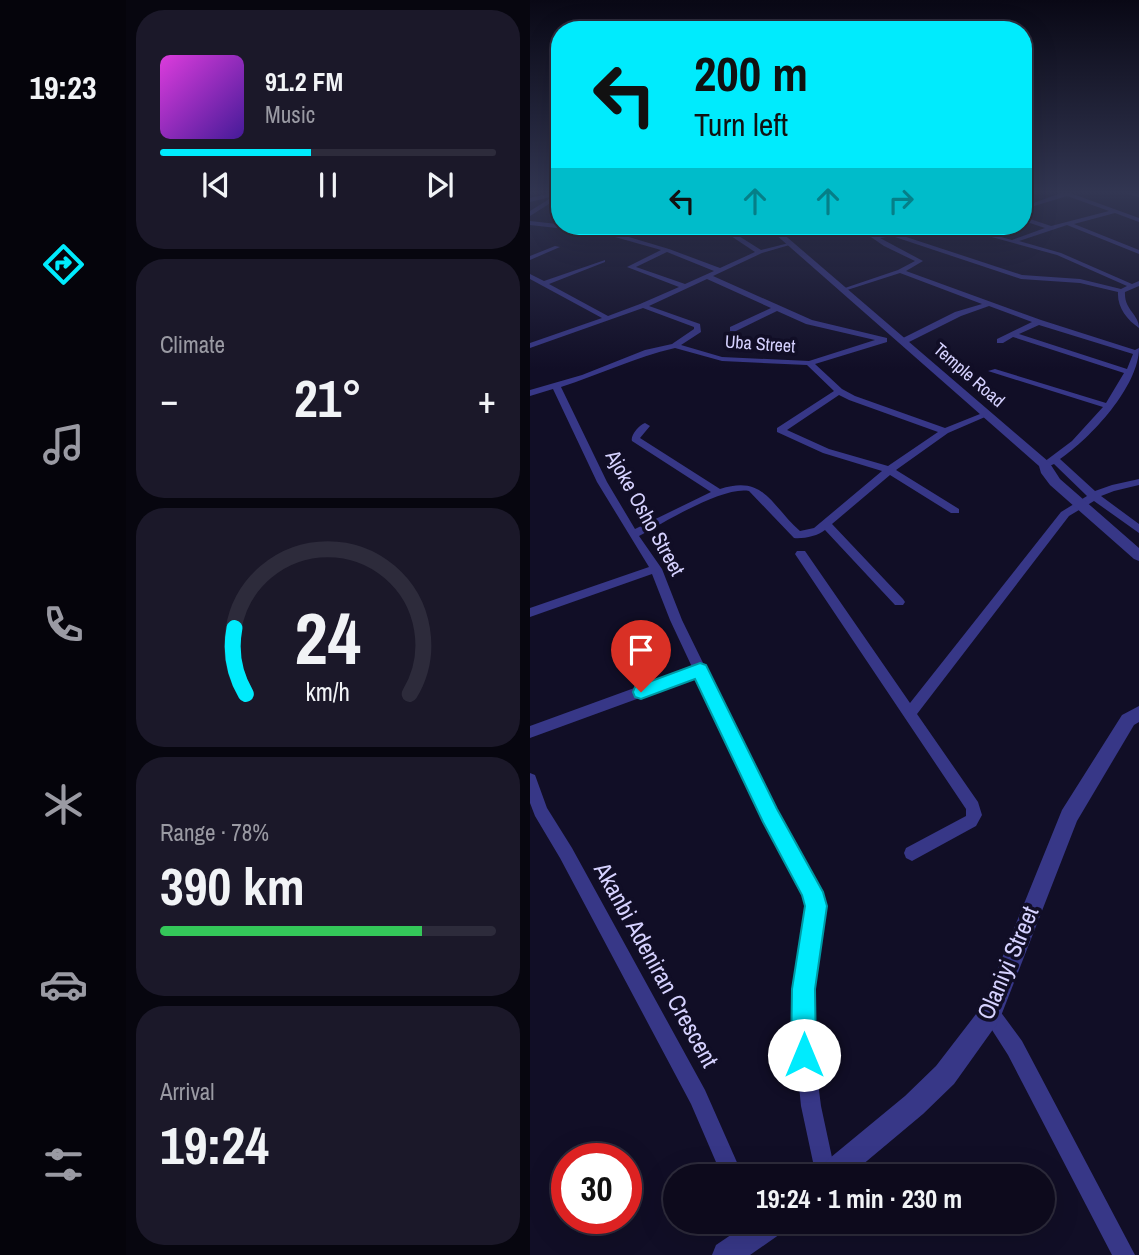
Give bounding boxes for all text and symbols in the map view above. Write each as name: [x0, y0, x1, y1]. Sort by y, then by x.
text: 200 m: [694, 40, 808, 106]
icon: left: [579, 49, 670, 140]
text: 91.2 FM: [265, 64, 343, 99]
text: 19:23: [29, 66, 97, 109]
text: Music: [265, 99, 315, 130]
text: Turn left: [694, 103, 788, 146]
icon: previous: [197, 166, 235, 204]
icon: pause: [309, 166, 347, 204]
icon: next: [421, 166, 459, 204]
icon: left: [663, 182, 701, 220]
icon: ahead: [736, 182, 774, 220]
icon: ahead: [809, 182, 847, 220]
icon: right: [882, 182, 920, 220]
icon: directions: [39, 240, 88, 289]
text: Climate: [160, 329, 225, 360]
street label: Uba Street: [724, 329, 796, 358]
street label: Temple Road: [928, 337, 1010, 413]
text: 21°: [294, 363, 362, 433]
text: −: [160, 374, 178, 425]
text: +: [478, 374, 496, 425]
icon: music: [39, 420, 88, 469]
street label: Ajoke Osho Street: [598, 444, 692, 581]
text: 24: [295, 589, 361, 687]
icon: phone: [39, 600, 88, 649]
pin: [611, 620, 671, 692]
icon: arrive: [622, 631, 660, 669]
text: km/h: [306, 674, 350, 708]
icon: climate: [39, 780, 88, 829]
text: Range · 78%: [160, 817, 269, 848]
text: 390 km: [160, 851, 305, 921]
street label: Akanbi Adeniran Crescent: [587, 855, 727, 1073]
street label: Olaniyi Street: [969, 900, 1046, 1024]
icon: car: [39, 960, 88, 1009]
position arrow: [767, 1018, 841, 1092]
text: Arrival: [160, 1076, 215, 1107]
text: 19:24: [160, 1110, 269, 1180]
icon: filters: [39, 1140, 88, 1189]
speed limit sign: 30: [551, 1143, 642, 1234]
text: 19:24 · 1 min · 230 m: [756, 1181, 962, 1216]

